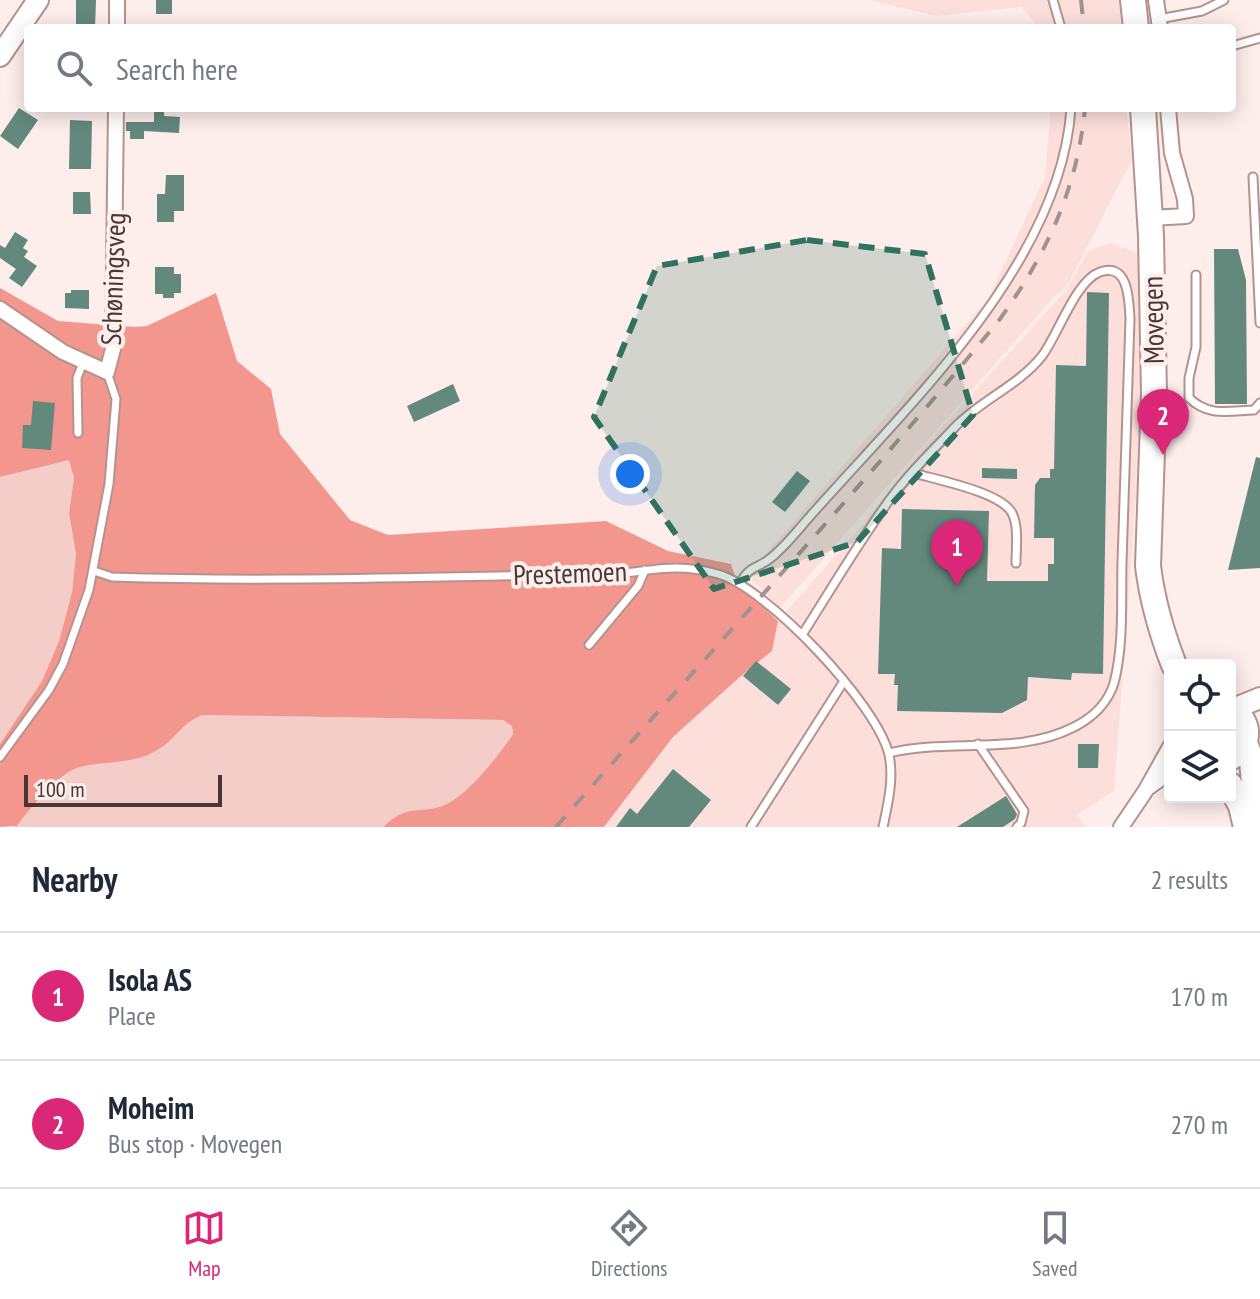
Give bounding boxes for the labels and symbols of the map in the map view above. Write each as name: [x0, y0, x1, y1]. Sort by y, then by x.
street label: Schøningsveg: [92, 212, 133, 346]
street label: Movegen: [1133, 276, 1172, 364]
pin: 2: [1137, 389, 1189, 455]
your location: [610, 454, 650, 494]
pin: 1: [931, 520, 983, 586]
street label: Prestemoen: [512, 552, 627, 593]
scale bar: [24, 771, 222, 807]

